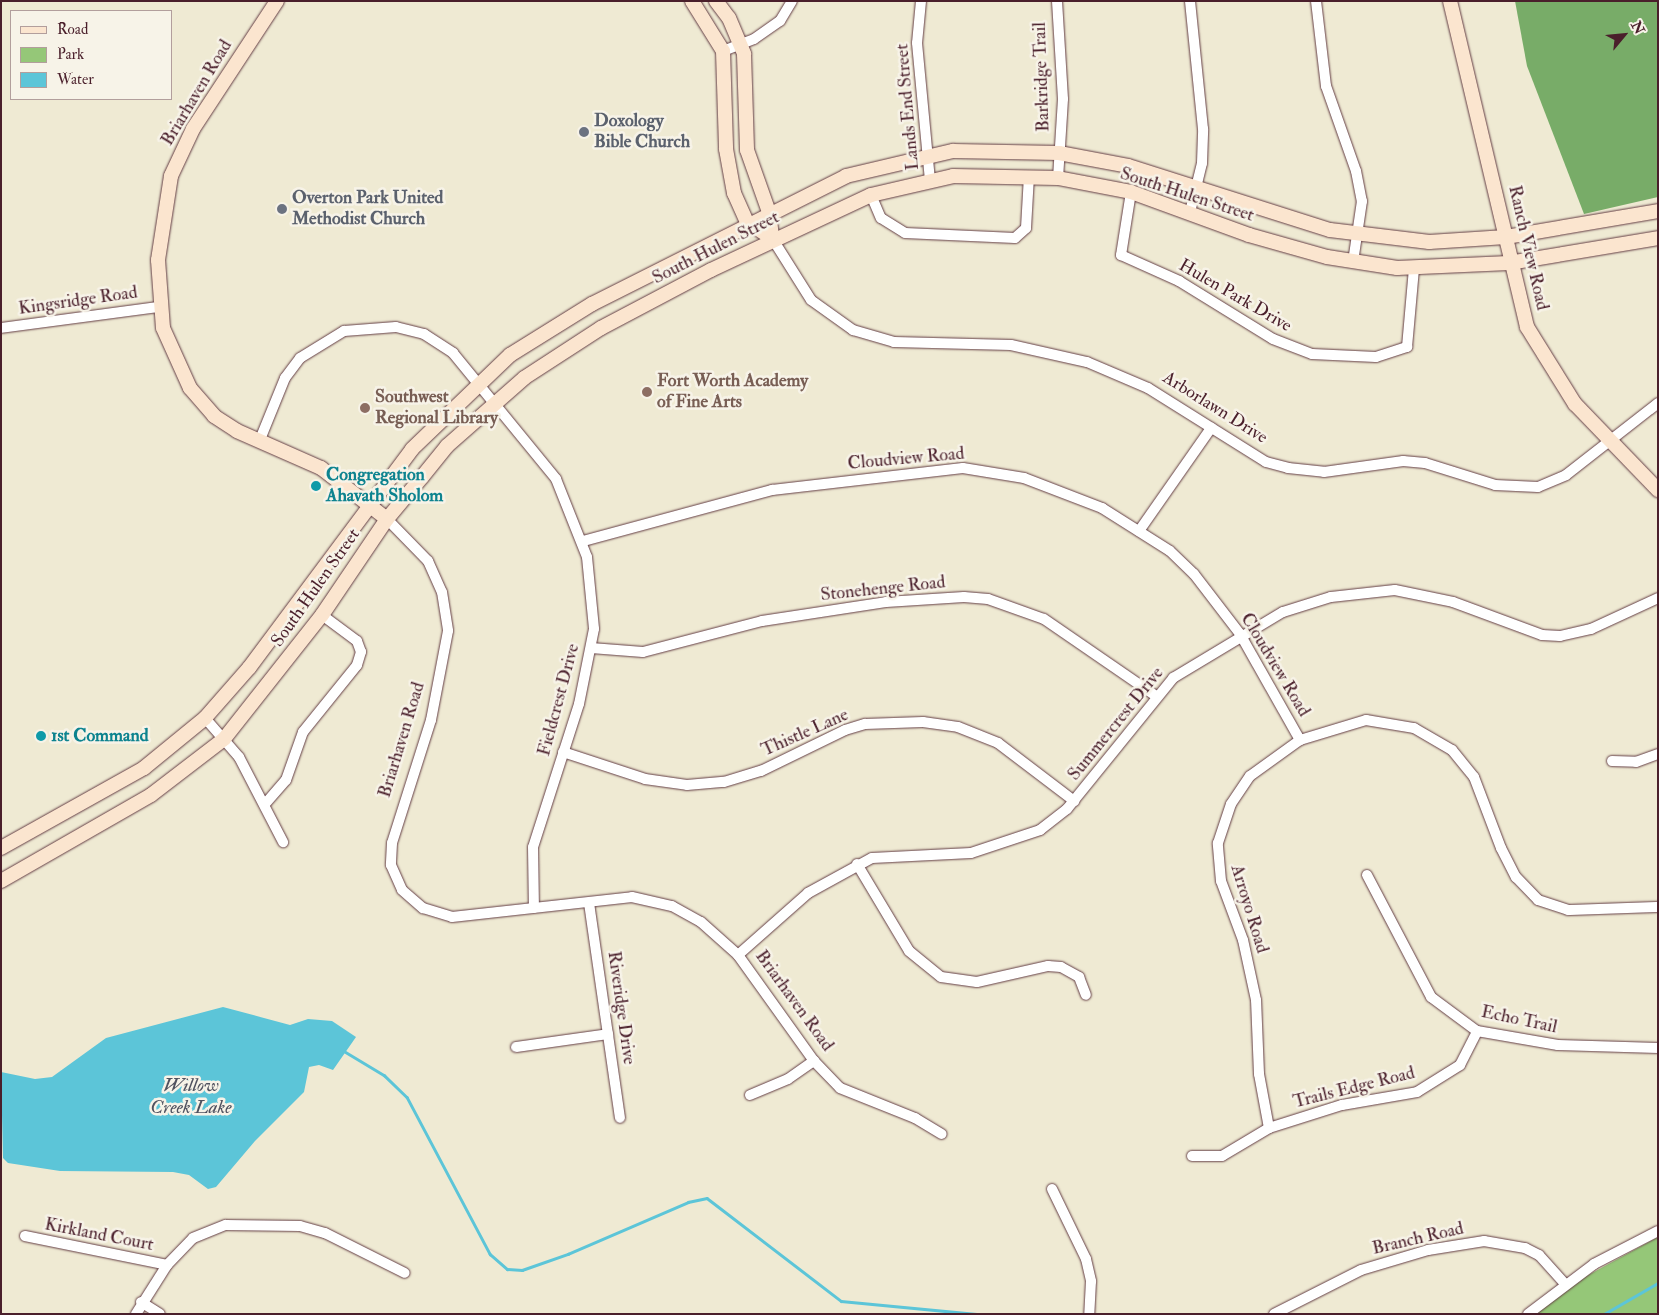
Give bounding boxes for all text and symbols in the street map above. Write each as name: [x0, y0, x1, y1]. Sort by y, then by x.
legend: [10, 10, 172, 100]
north arrow: [1599, 10, 1649, 60]
text: N: [1627, 18, 1648, 37]
text: Road: [57, 20, 88, 39]
street label: Barkridge Trail: [1029, 22, 1055, 132]
street label: Briarhaven Road: [157, 36, 237, 150]
street label: Lands End Street: [892, 43, 924, 171]
text: Park: [57, 45, 84, 64]
text: Water: [57, 70, 94, 89]
place label: Doxology Bible Church: [594, 111, 690, 154]
marker: Doxology Bible Church: [578, 126, 590, 138]
street label: South Hulen Street: [1117, 163, 1257, 227]
street label: Ranch View Road: [1503, 184, 1553, 312]
place label: Overton Park United Methodist Church: [292, 188, 443, 230]
marker: Overton Park United Methodist Church: [276, 203, 288, 215]
street label: South Hulen Street: [649, 207, 783, 289]
street label: Hulen Park Drive: [1175, 255, 1295, 337]
street label: Kingsridge Road: [17, 282, 139, 320]
street label: Arborlawn Drive: [1159, 367, 1271, 449]
place label: Fort Worth Academy of Fine Arts: [657, 371, 808, 414]
marker: Fort Worth Academy of Fine Arts: [641, 386, 653, 398]
place label: Southwest Regional Library: [375, 387, 498, 429]
marker: Southwest Regional Library: [359, 402, 371, 414]
street label: Cloudview Road: [847, 443, 965, 475]
place label: Congregation Ahavath Sholom: [326, 465, 443, 508]
marker: Congregation Ahavath Sholom: [310, 480, 322, 492]
street label: South Hulen Street: [267, 525, 365, 651]
street label: Stonehenge Road: [820, 572, 946, 606]
street label: Cloudview Road: [1236, 609, 1314, 721]
street label: Fieldcrest Drive: [534, 642, 584, 758]
street label: Summercrest Drive: [1064, 663, 1168, 785]
street label: Briarhaven Road: [374, 680, 430, 800]
street label: Thistle Lane: [758, 704, 852, 762]
place label: 1st Command: [51, 725, 148, 747]
marker: 1st Command: [35, 730, 47, 742]
street label: Arroyo Road: [1225, 862, 1273, 956]
street label: Briarhaven Road: [750, 946, 838, 1056]
street label: Riveridge Drive: [602, 950, 640, 1066]
street label: Echo Trail: [1479, 1001, 1559, 1039]
street label: Trails Edge Road: [1291, 1062, 1417, 1114]
water label: Willow Creek Lake: [150, 1075, 232, 1119]
street label: Kirkland Court: [43, 1214, 155, 1256]
street label: Branch Road: [1370, 1218, 1466, 1260]

